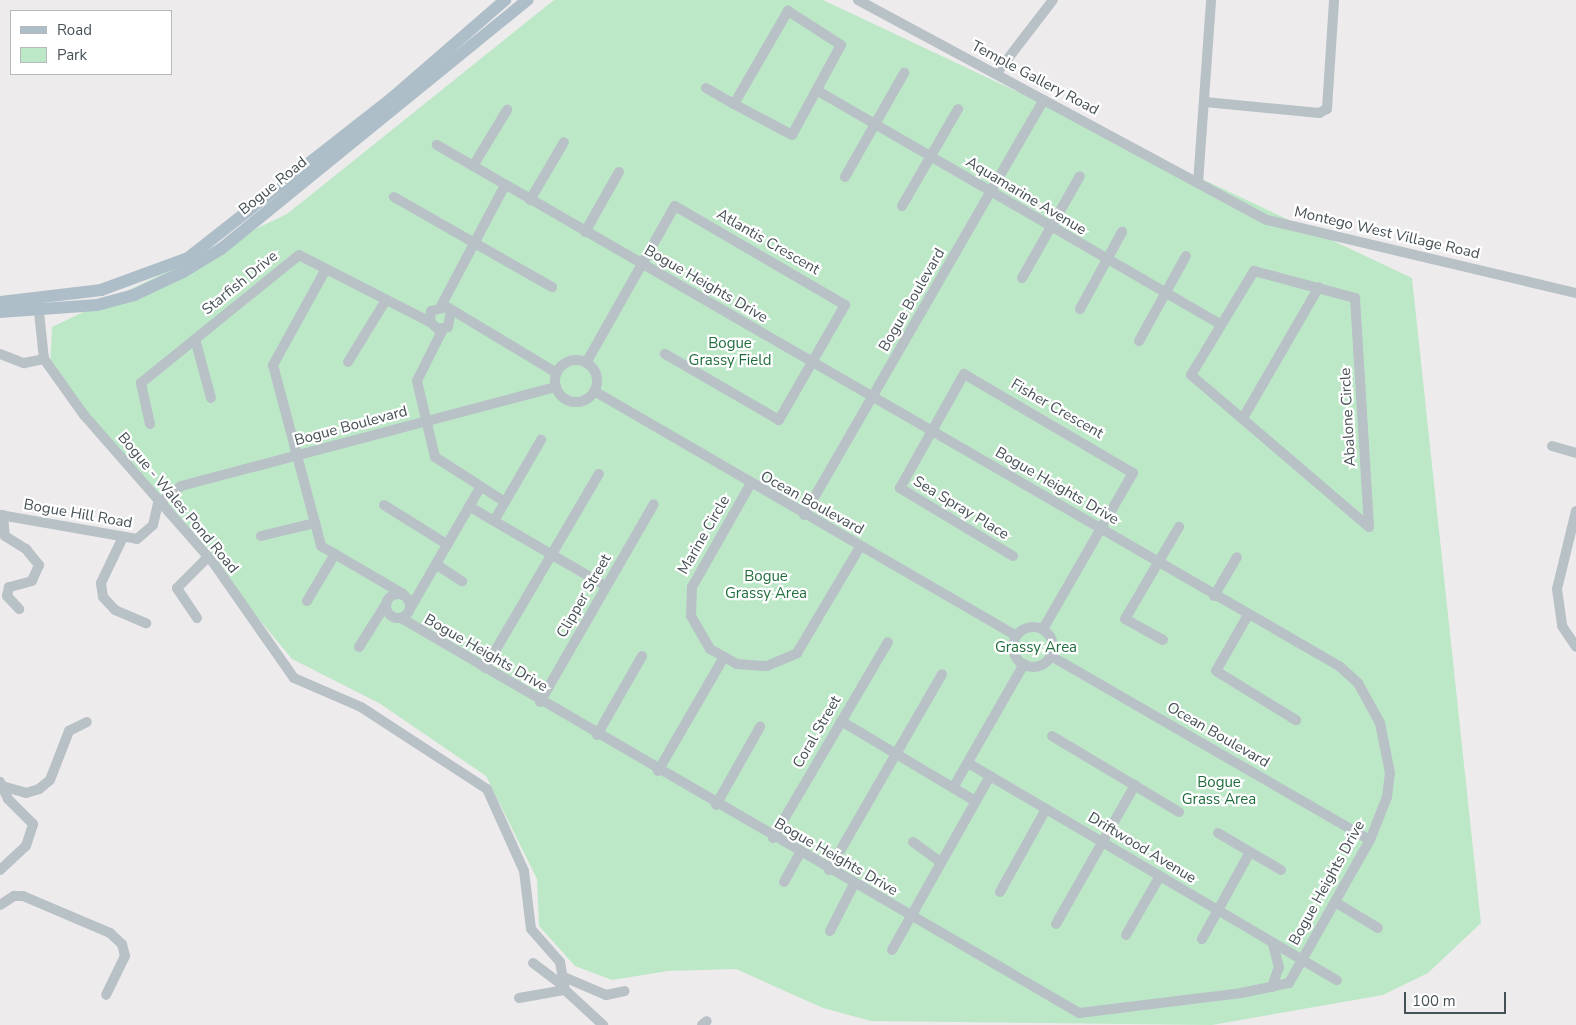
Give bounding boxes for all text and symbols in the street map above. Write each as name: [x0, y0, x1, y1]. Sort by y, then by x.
legend: [10, 10, 172, 75]
text: Road: [57, 20, 92, 40]
street label: Temple Gallery Road: [968, 37, 1102, 119]
text: Park: [57, 45, 87, 65]
street label: Bogue Road: [235, 153, 311, 219]
street label: Aquamarine Avenue: [963, 153, 1089, 239]
street label: Montego West Village Road: [1292, 203, 1482, 263]
street label: Atlantis Crescent: [713, 205, 823, 279]
street label: Bogue Heights Drive: [641, 241, 771, 327]
street label: Bogue Boulevard: [875, 245, 949, 355]
street label: Starfish Drive: [199, 247, 281, 319]
park label: Bogue Grassy Field: [689, 334, 771, 369]
street label: Abalone Circle: [1336, 367, 1360, 467]
street label: Fisher Crescent: [1008, 375, 1106, 443]
street label: Bogue Boulevard: [293, 402, 409, 450]
street label: Bogue - Wales Pond Road: [114, 429, 242, 577]
street label: Bogue Heights Drive: [992, 443, 1122, 529]
street label: Ocean Boulevard: [757, 467, 867, 539]
street label: Sea Spray Place: [910, 472, 1012, 544]
street label: Marine Circle: [674, 492, 734, 578]
street label: Bogue Hill Road: [22, 496, 134, 532]
street label: Clipper Street: [553, 551, 615, 641]
park label: Bogue Grassy Area: [725, 567, 807, 602]
street label: Bogue Heights Drive: [421, 610, 551, 696]
park label: Grassy Area: [995, 639, 1077, 657]
street label: Coral Street: [789, 693, 845, 771]
street label: Ocean Boulevard: [1164, 698, 1272, 772]
park label: Bogue Grass Area: [1182, 773, 1256, 808]
street label: Driftwood Avenue: [1085, 809, 1199, 887]
street label: Bogue Heights Drive: [771, 814, 901, 900]
street label: Bogue Heights Drive: [1285, 818, 1369, 948]
scale bar: [1406, 982, 1508, 1014]
text: 100 m: [1412, 991, 1456, 1011]

